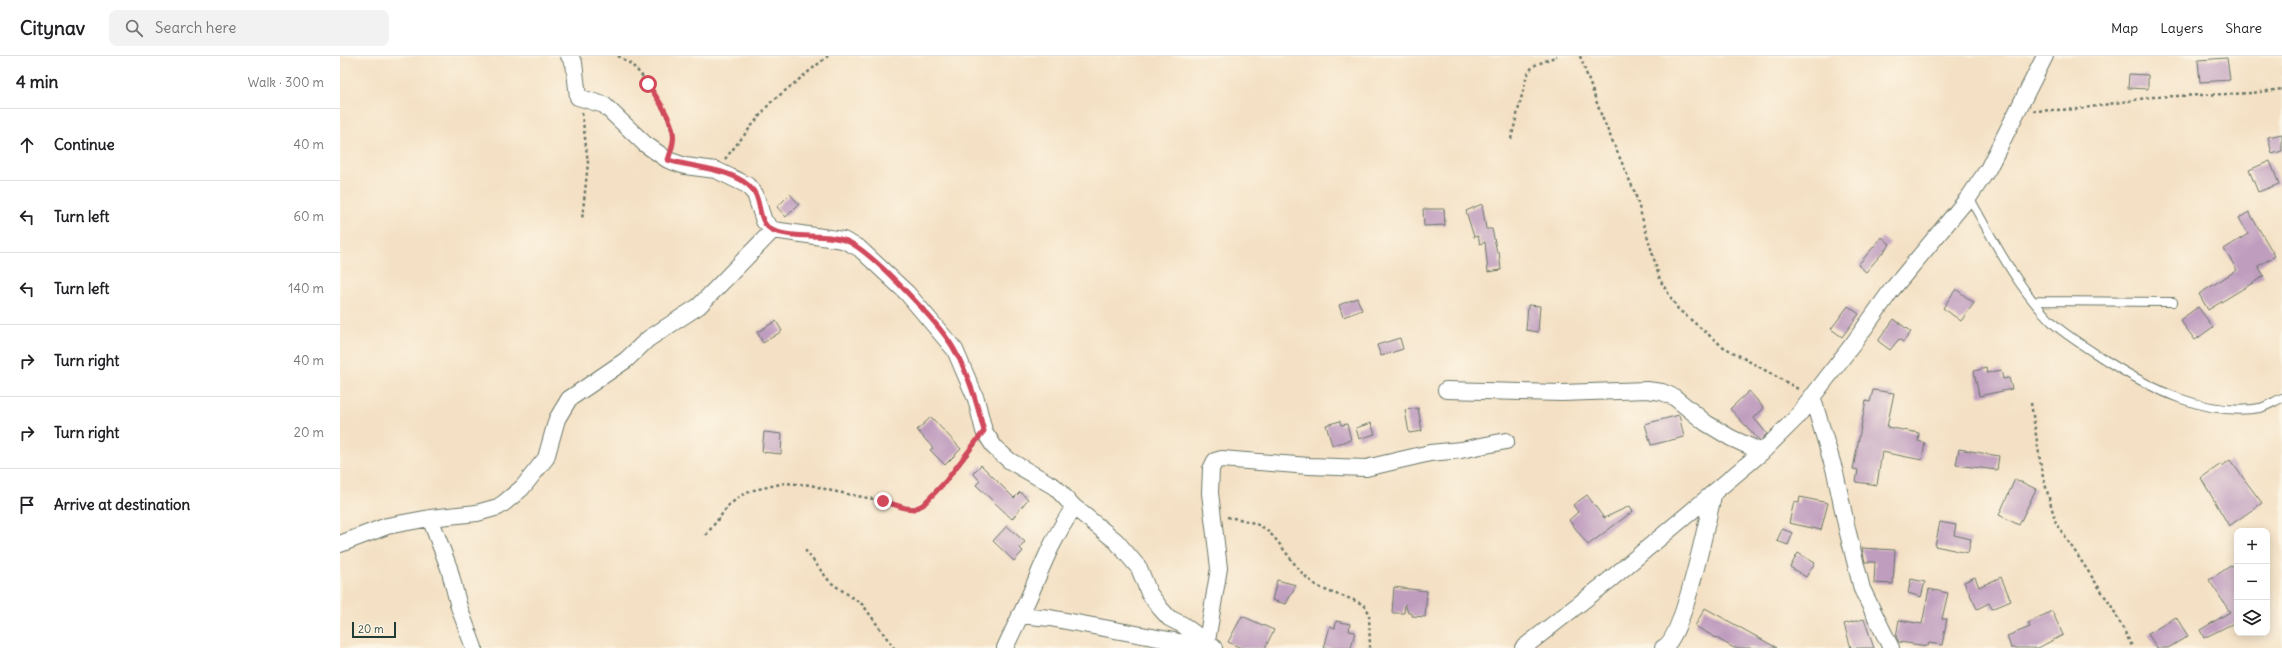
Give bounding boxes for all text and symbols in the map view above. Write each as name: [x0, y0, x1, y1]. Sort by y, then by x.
search box: [109, 10, 389, 46]
text: Citynav: [20, 16, 85, 40]
icon: search: [123, 17, 145, 39]
text: Search here: [155, 18, 236, 37]
text: Map: [2111, 19, 2138, 37]
text: Layers: [2160, 19, 2203, 37]
text: Share: [2225, 19, 2262, 37]
text: 4 min: [16, 71, 58, 93]
text: Walk · 300 m: [248, 74, 324, 91]
route start: [639, 75, 657, 93]
icon: ahead: [16, 134, 38, 156]
text: Continue: [54, 135, 115, 154]
text: 40 m: [293, 136, 324, 153]
icon: left: [16, 206, 38, 228]
text: Turn left: [54, 207, 109, 226]
text: 60 m: [293, 208, 324, 225]
icon: left: [16, 278, 38, 300]
text: Turn left: [54, 279, 109, 298]
text: 140 m: [288, 280, 324, 297]
icon: right: [16, 350, 38, 372]
text: Turn right: [54, 351, 119, 370]
text: 40 m: [293, 352, 324, 369]
icon: right: [16, 422, 38, 444]
text: Turn right: [54, 423, 119, 442]
text: 20 m: [294, 424, 324, 441]
route end: [874, 492, 892, 510]
icon: arrive: [16, 494, 38, 516]
text: Arrive at destination: [54, 495, 190, 514]
map controls: [2234, 528, 2270, 636]
button: +: [2234, 528, 2270, 564]
button: −: [2234, 564, 2270, 600]
button: layers: [2234, 600, 2270, 636]
scale bar: [352, 620, 396, 639]
text: 20 m: [358, 622, 384, 636]

